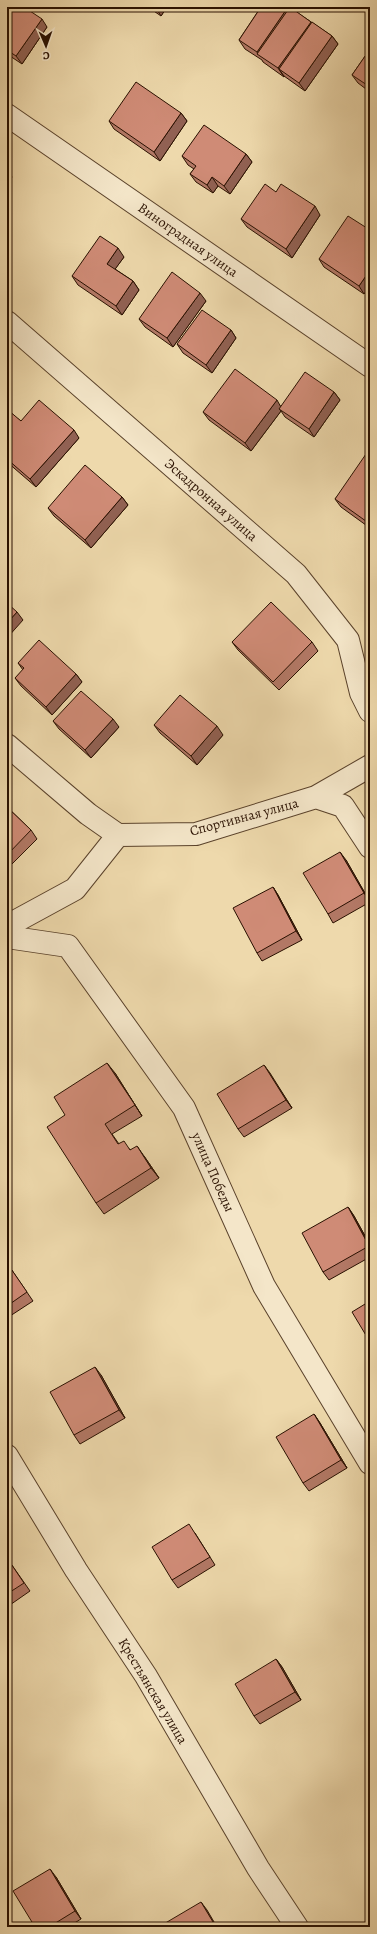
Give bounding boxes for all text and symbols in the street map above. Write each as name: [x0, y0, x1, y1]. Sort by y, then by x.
north arrow: [26, 26, 66, 66]
text: С: [42, 48, 50, 63]
street label: Виноградная улица: [134, 198, 242, 282]
street label: Эскадронная улица: [160, 454, 262, 546]
street label: Спортивная улица: [188, 793, 301, 841]
street label: улица Победы: [187, 1128, 239, 1215]
street label: Крестьянская улица: [114, 1634, 192, 1748]

